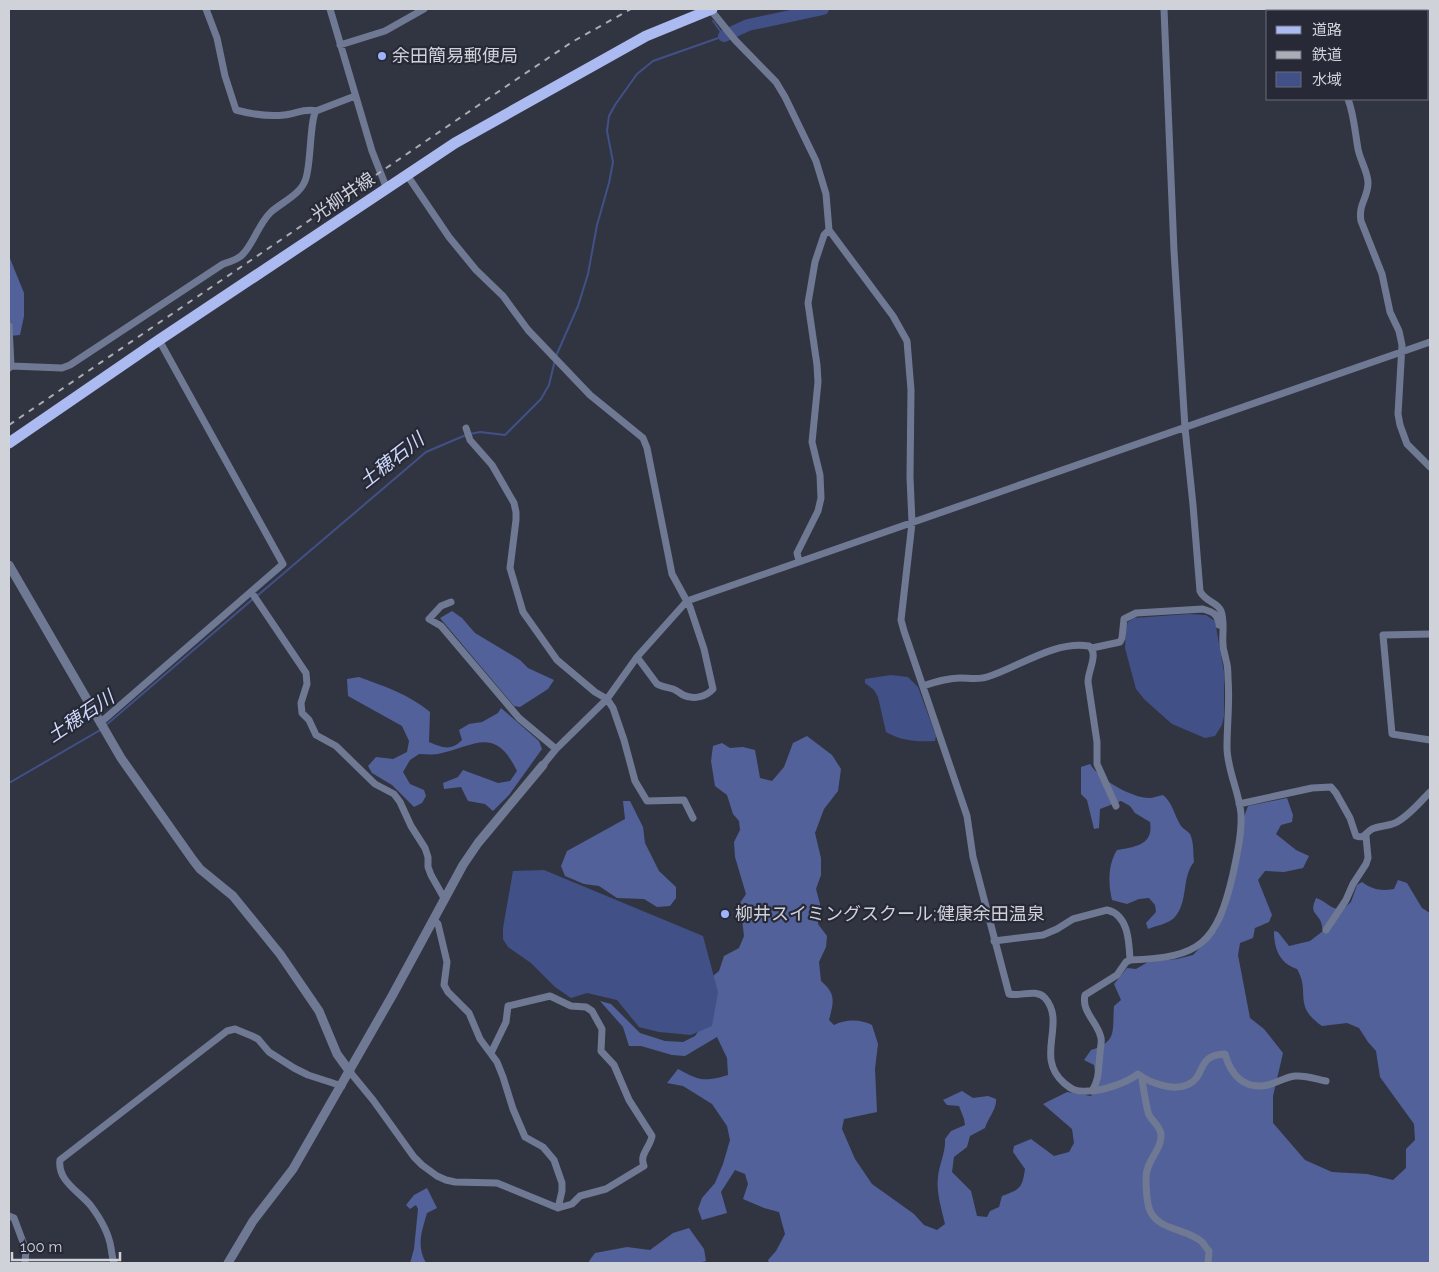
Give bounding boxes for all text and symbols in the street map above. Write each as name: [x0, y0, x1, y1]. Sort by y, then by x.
legend: [1266, 10, 1429, 100]
text: 道路: [1312, 21, 1342, 39]
place label: 余田簡易郵便局: [392, 45, 518, 66]
text: 鉄道: [1312, 46, 1342, 64]
marker: 余田簡易郵便局: [376, 50, 388, 62]
text: 水域: [1312, 71, 1342, 89]
street label: 光柳井線: [307, 168, 378, 225]
water label: 土穂石川: [354, 427, 429, 492]
water label: 土穂石川: [42, 685, 119, 746]
place label: 柳井スイミングスクール;健康余田温泉: [735, 903, 1045, 924]
marker: 柳井スイミングスクール;健康余田温泉: [719, 908, 731, 920]
scale bar: [12, 1230, 120, 1262]
text: 100 m: [20, 1238, 62, 1256]

